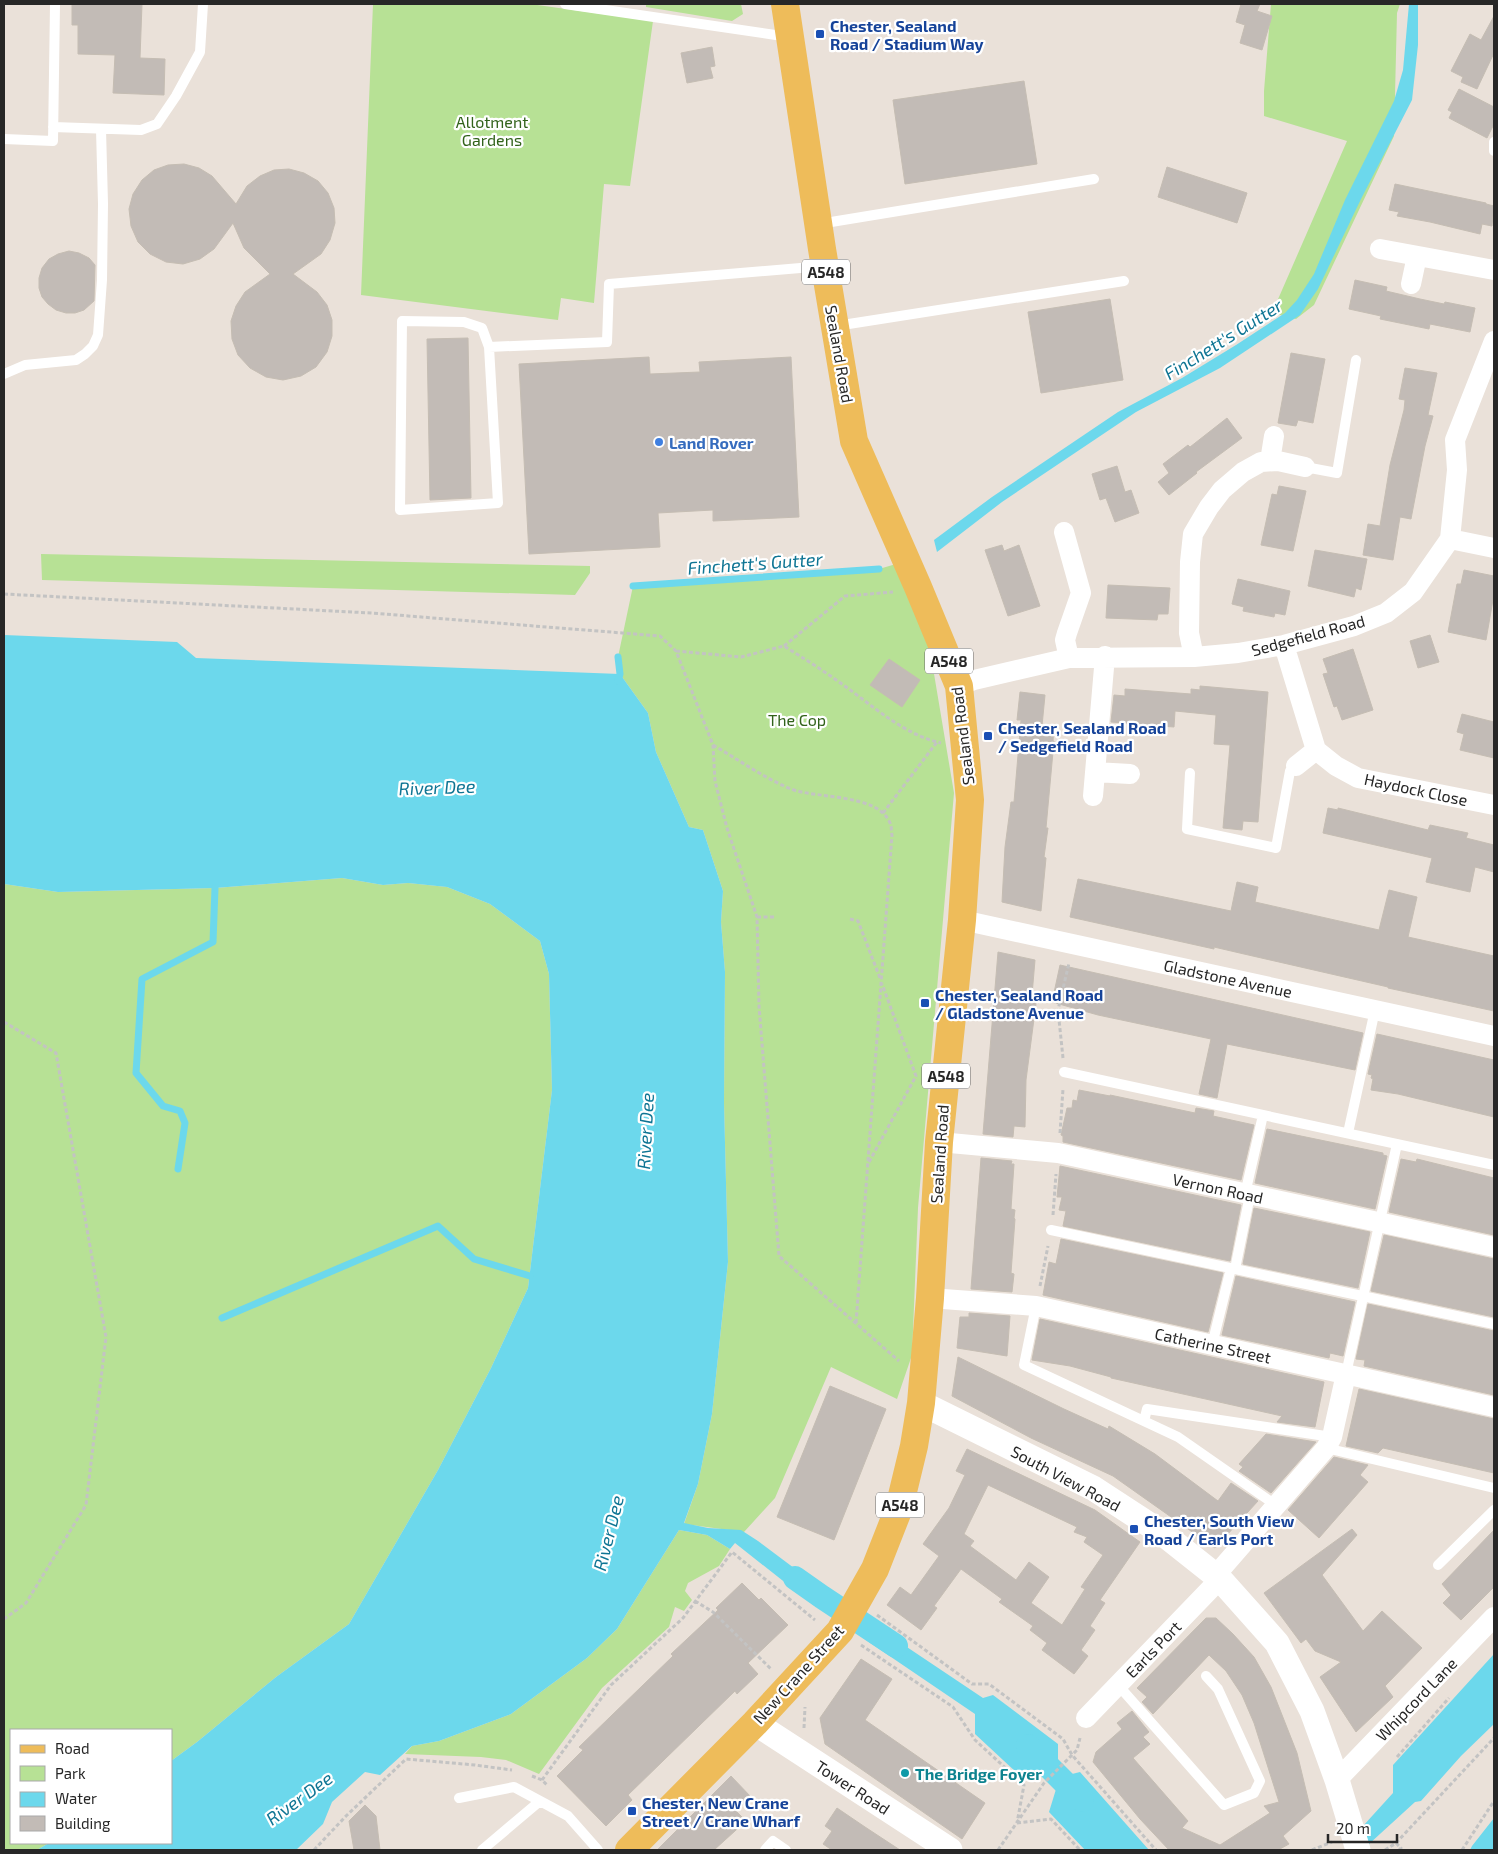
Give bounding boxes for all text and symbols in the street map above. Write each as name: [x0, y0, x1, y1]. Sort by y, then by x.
place label: Chester, Sealand Road / Stadium Way: [830, 16, 984, 54]
marker: Chester, Sealand Road / Stadium Way: [814, 28, 826, 40]
park label: Allotment Gardens: [456, 112, 528, 149]
road number: A548: [802, 260, 850, 284]
water label: Finchett's Gutter: [1160, 293, 1287, 384]
street label: Sealand Road: [822, 304, 858, 404]
place label: Land Rover: [669, 433, 754, 452]
marker: Land Rover: [653, 436, 665, 448]
water label: Finchett's Gutter: [687, 547, 824, 579]
street label: Sedgefield Road: [1249, 611, 1367, 659]
road number: A548: [925, 648, 973, 674]
street label: Sealand Road: [947, 686, 977, 786]
park label: The Cop: [768, 710, 826, 729]
place label: Chester, Sealand Road / Sedgefield Road: [998, 718, 1166, 755]
marker: Chester, Sealand Road / Sedgefield Road: [982, 730, 994, 742]
street label: Haydock Close: [1363, 769, 1469, 809]
water label: River Dee: [398, 775, 476, 799]
street label: Gladstone Avenue: [1162, 955, 1294, 1001]
place label: Chester, Sealand Road / Gladstone Avenue: [935, 985, 1103, 1022]
marker: Chester, Sealand Road / Gladstone Avenue: [919, 997, 931, 1009]
road number: A548: [922, 1064, 970, 1088]
water label: River Dee: [632, 1092, 658, 1170]
street label: Sealand Road: [926, 1104, 952, 1204]
street label: Vernon Road: [1171, 1169, 1265, 1207]
street label: Catherine Street: [1153, 1323, 1273, 1367]
street label: South View Road: [1008, 1441, 1124, 1515]
road number: A548: [876, 1492, 924, 1518]
water label: River Dee: [588, 1493, 628, 1573]
place label: Chester, South View Road / Earls Port: [1144, 1511, 1295, 1548]
marker: Chester, South View Road / Earls Port: [1128, 1523, 1140, 1535]
street label: Earls Port: [1121, 1617, 1185, 1681]
street label: New Crane Street: [749, 1621, 847, 1727]
street label: Whipcord Lane: [1372, 1653, 1460, 1745]
legend: [10, 1729, 172, 1844]
text: Road: [55, 1739, 90, 1757]
street label: Tower Road: [812, 1756, 894, 1818]
text: Park: [55, 1764, 86, 1782]
place label: The Bridge Foyer: [915, 1764, 1042, 1784]
water label: River Dee: [261, 1766, 337, 1829]
marker: The Bridge Foyer: [899, 1767, 911, 1779]
text: Water: [55, 1789, 97, 1807]
place label: Chester, New Crane Street / Crane Wharf: [642, 1793, 800, 1830]
marker: Chester, New Crane Street / Crane Wharf: [626, 1805, 638, 1817]
scale bar: [1328, 1812, 1397, 1844]
text: Building: [55, 1814, 111, 1832]
text: 20 m: [1336, 1819, 1370, 1837]

